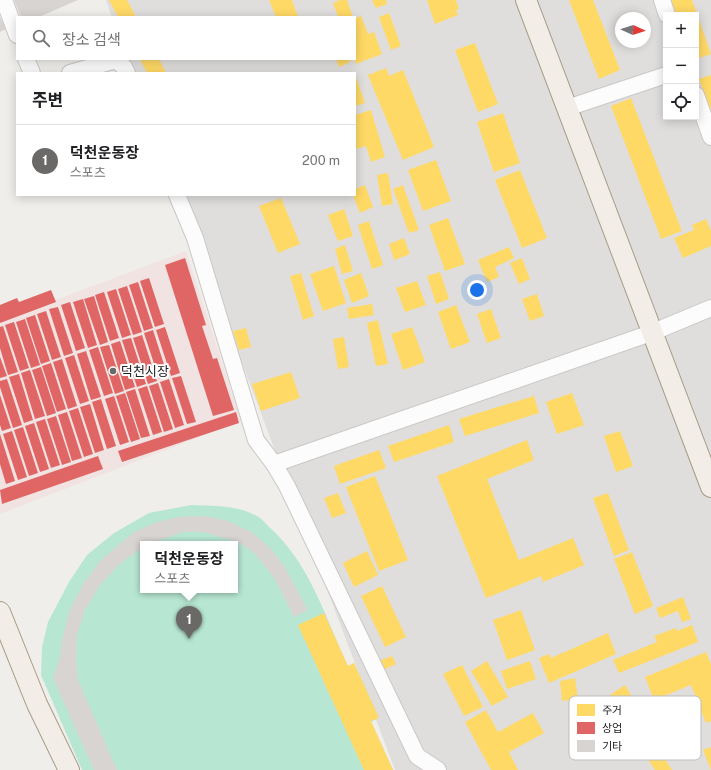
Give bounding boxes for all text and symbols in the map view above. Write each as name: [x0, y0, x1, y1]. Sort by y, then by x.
north arrow: [615, 12, 651, 48]
map controls: [663, 12, 699, 120]
button: +: [663, 12, 699, 48]
search box: [16, 16, 356, 60]
icon: search: [30, 27, 52, 49]
text: 장소 검색: [62, 31, 121, 48]
button: −: [663, 48, 699, 84]
button: locate: [663, 84, 699, 120]
text: 주변: [32, 90, 63, 110]
text: 덕천운동장: [70, 144, 139, 161]
text: 1: [42, 153, 48, 168]
text: 200 m: [302, 153, 340, 168]
text: 스포츠: [70, 165, 106, 180]
your location: [467, 280, 487, 300]
place label: 덕천시장: [121, 364, 169, 379]
marker: 덕천시장: [108, 366, 118, 376]
popup: [140, 541, 238, 593]
text: 덕천운동장: [154, 550, 224, 567]
text: 스포츠: [154, 571, 190, 586]
pin: 1: [176, 606, 202, 639]
legend: [569, 696, 701, 760]
text: 주거: [602, 704, 622, 716]
text: 상업: [602, 722, 622, 734]
text: 기타: [602, 740, 622, 752]

